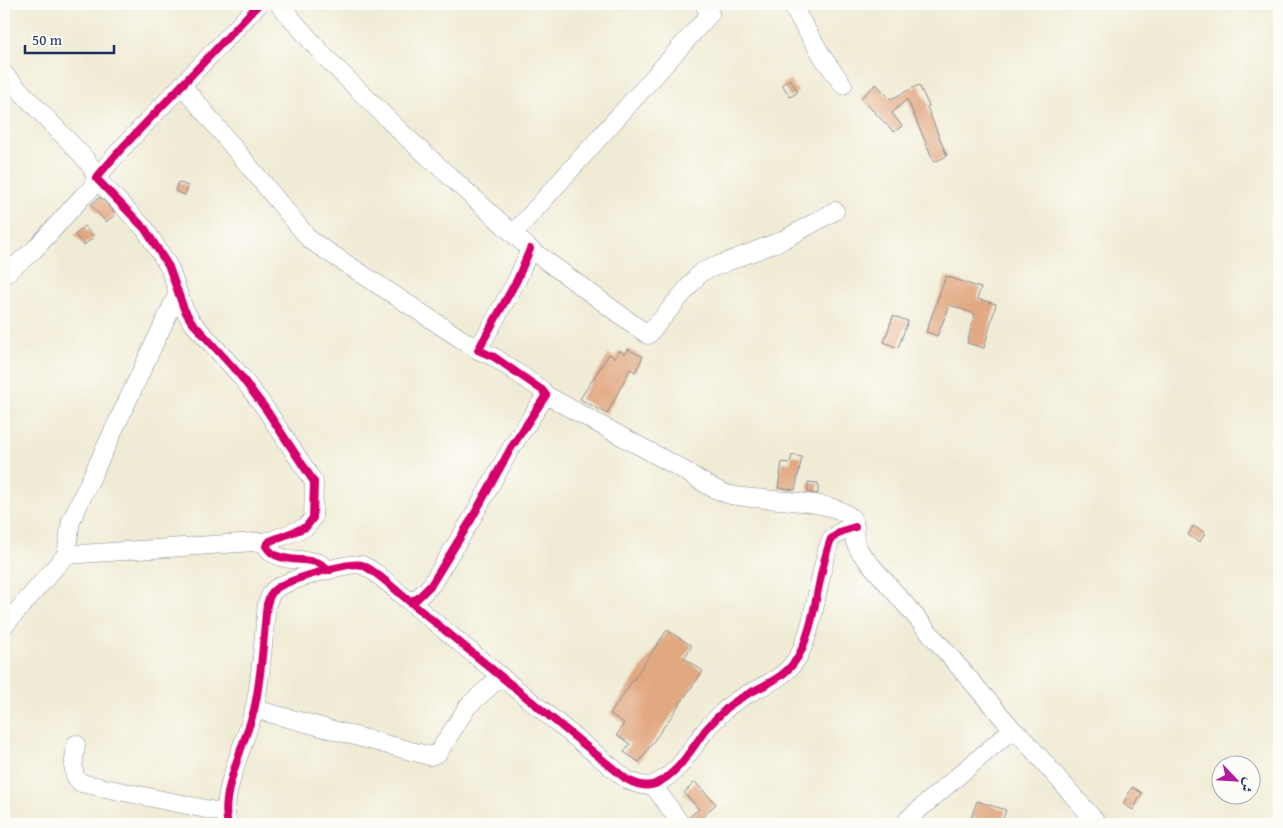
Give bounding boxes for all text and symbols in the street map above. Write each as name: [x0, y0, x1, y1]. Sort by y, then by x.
scale bar: [25, 22, 114, 54]
text: 50 m: [32, 29, 63, 50]
north arrow: [1210, 756, 1260, 806]
text: ش: [1236, 775, 1260, 796]

